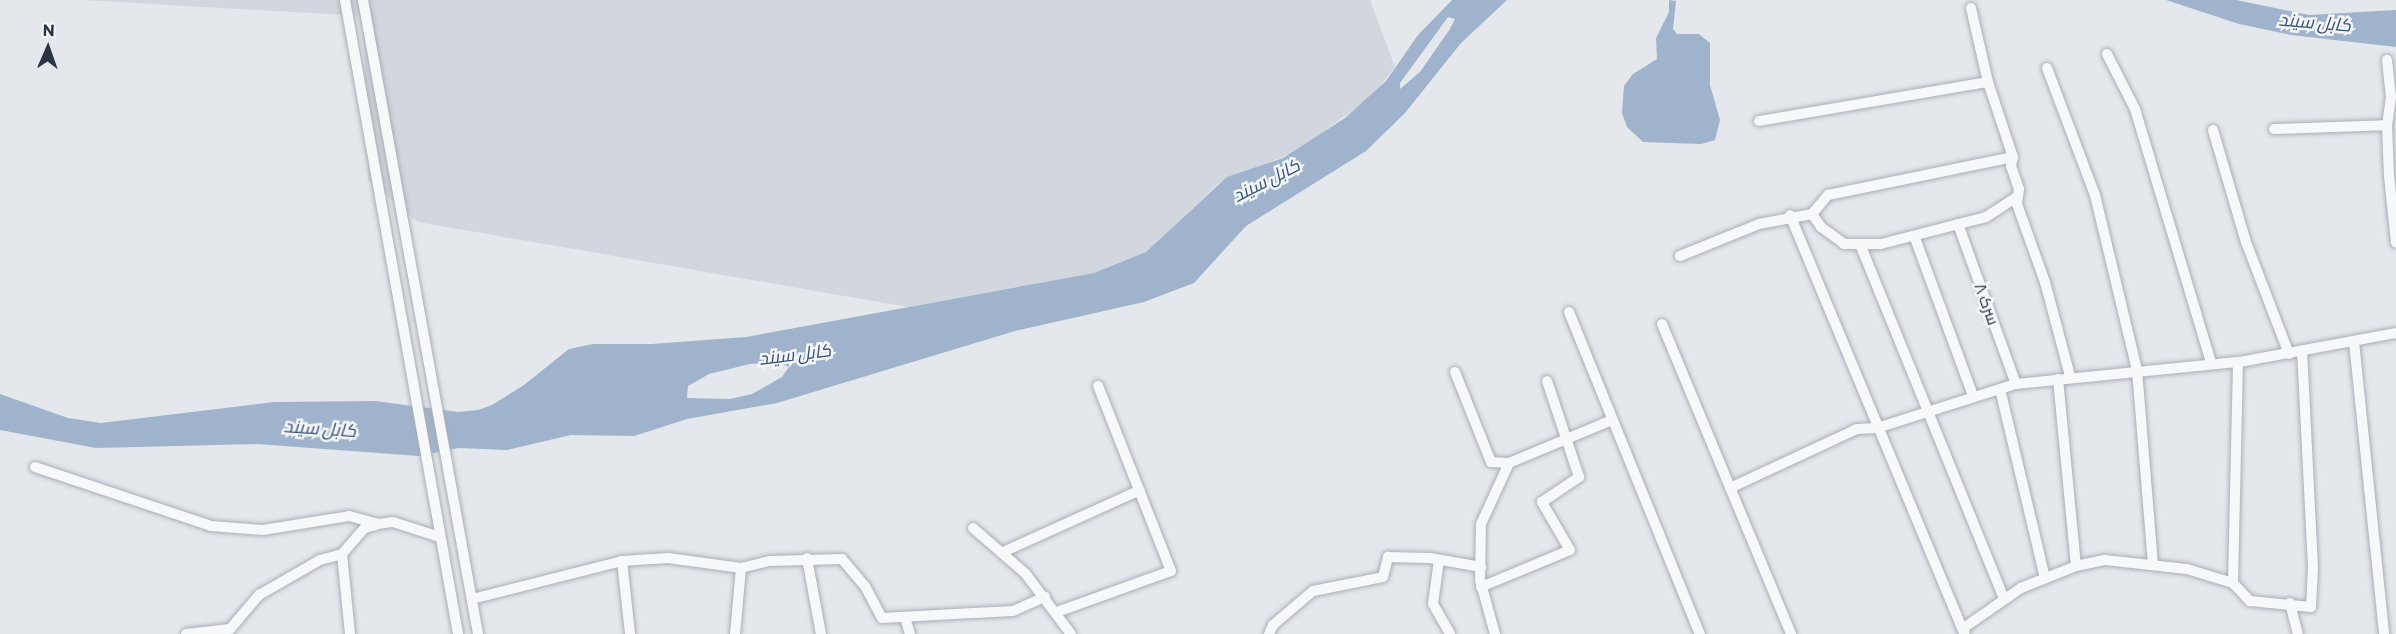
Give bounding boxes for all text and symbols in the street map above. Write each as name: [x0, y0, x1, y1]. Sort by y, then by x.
water label: کابل سيند: [2278, 8, 2352, 36]
north arrow: [18, 18, 78, 78]
text: N: [42, 20, 55, 39]
water label: کابل سيند: [1229, 154, 1303, 206]
street label: سرک ۸: [1971, 280, 2003, 328]
water label: کابل سيند: [758, 339, 832, 369]
water label: کابل سيند: [283, 415, 357, 441]

